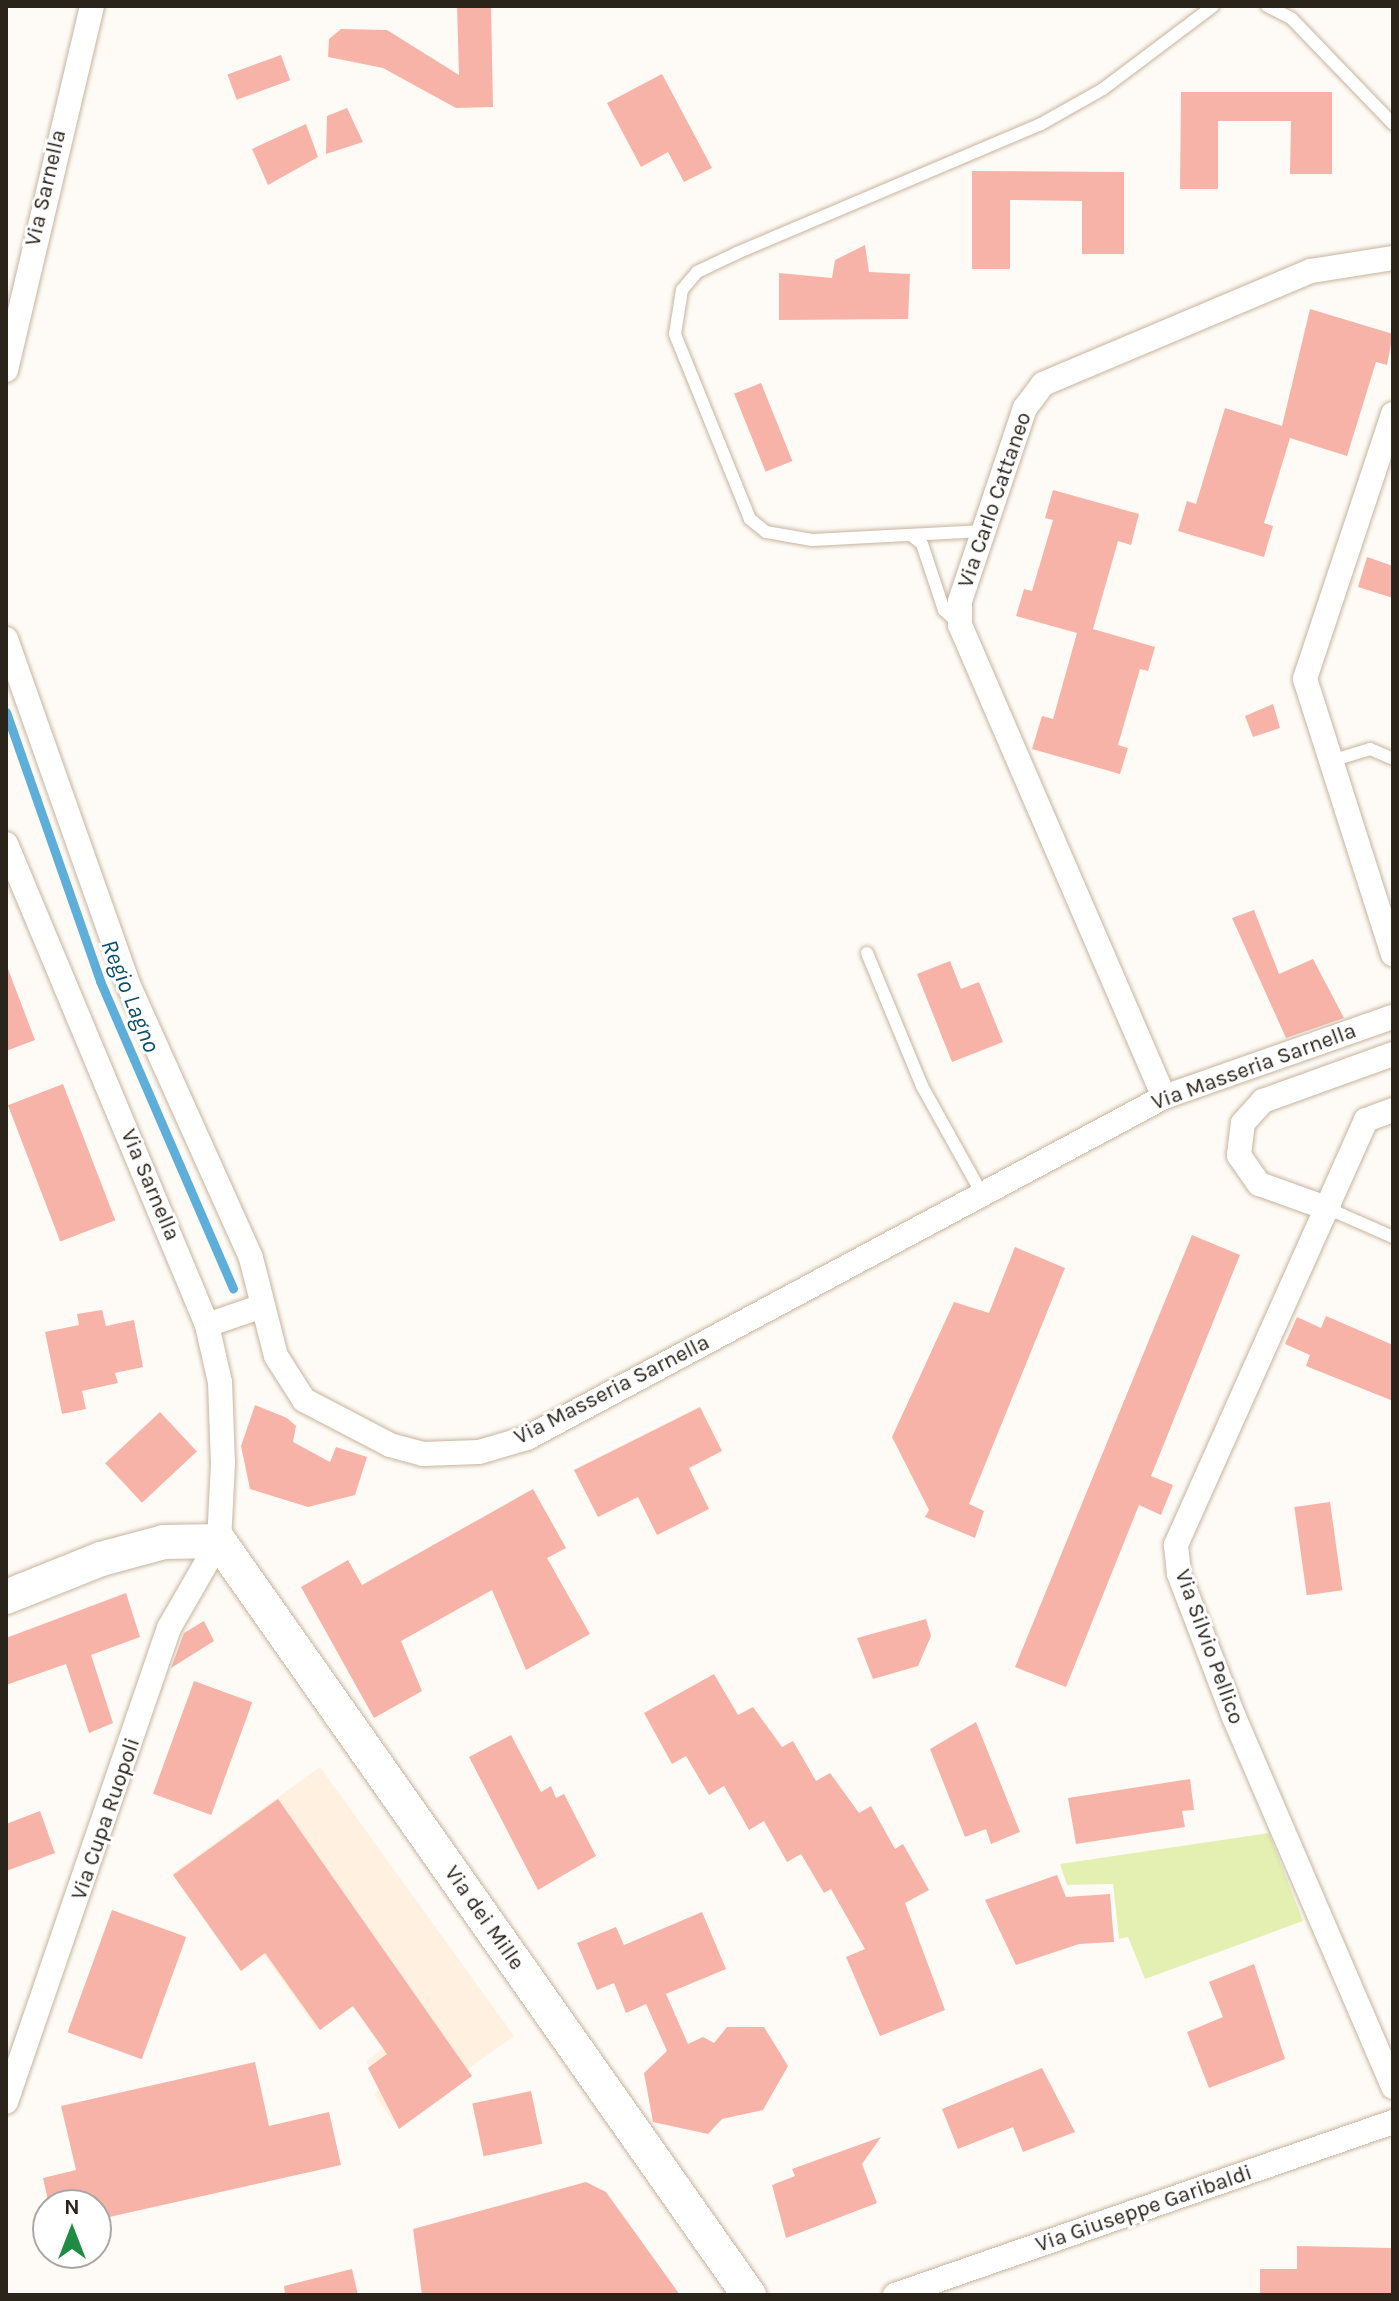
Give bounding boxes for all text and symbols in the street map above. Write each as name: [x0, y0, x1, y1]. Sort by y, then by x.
street label: Via Sarnella: [20, 127, 72, 249]
street label: Via Carlo Cattaneo: [953, 409, 1037, 591]
water label: Regio Lagno: [94, 935, 166, 1057]
street label: Via Masseria Sarnella: [1148, 1018, 1360, 1116]
street label: Via Sarnella: [115, 1125, 185, 1245]
street label: Via Masseria Sarnella: [510, 1329, 714, 1451]
street label: Via Silvio Pellico: [1169, 1566, 1249, 1728]
street label: Via Cupa Ruopoli: [66, 1734, 146, 1904]
street label: Via dei Mille: [438, 1861, 530, 1975]
street label: Via Giuseppe Garibaldi: [1032, 2160, 1256, 2258]
north arrow: [32, 2189, 112, 2269]
text: N: [64, 2194, 80, 2220]

